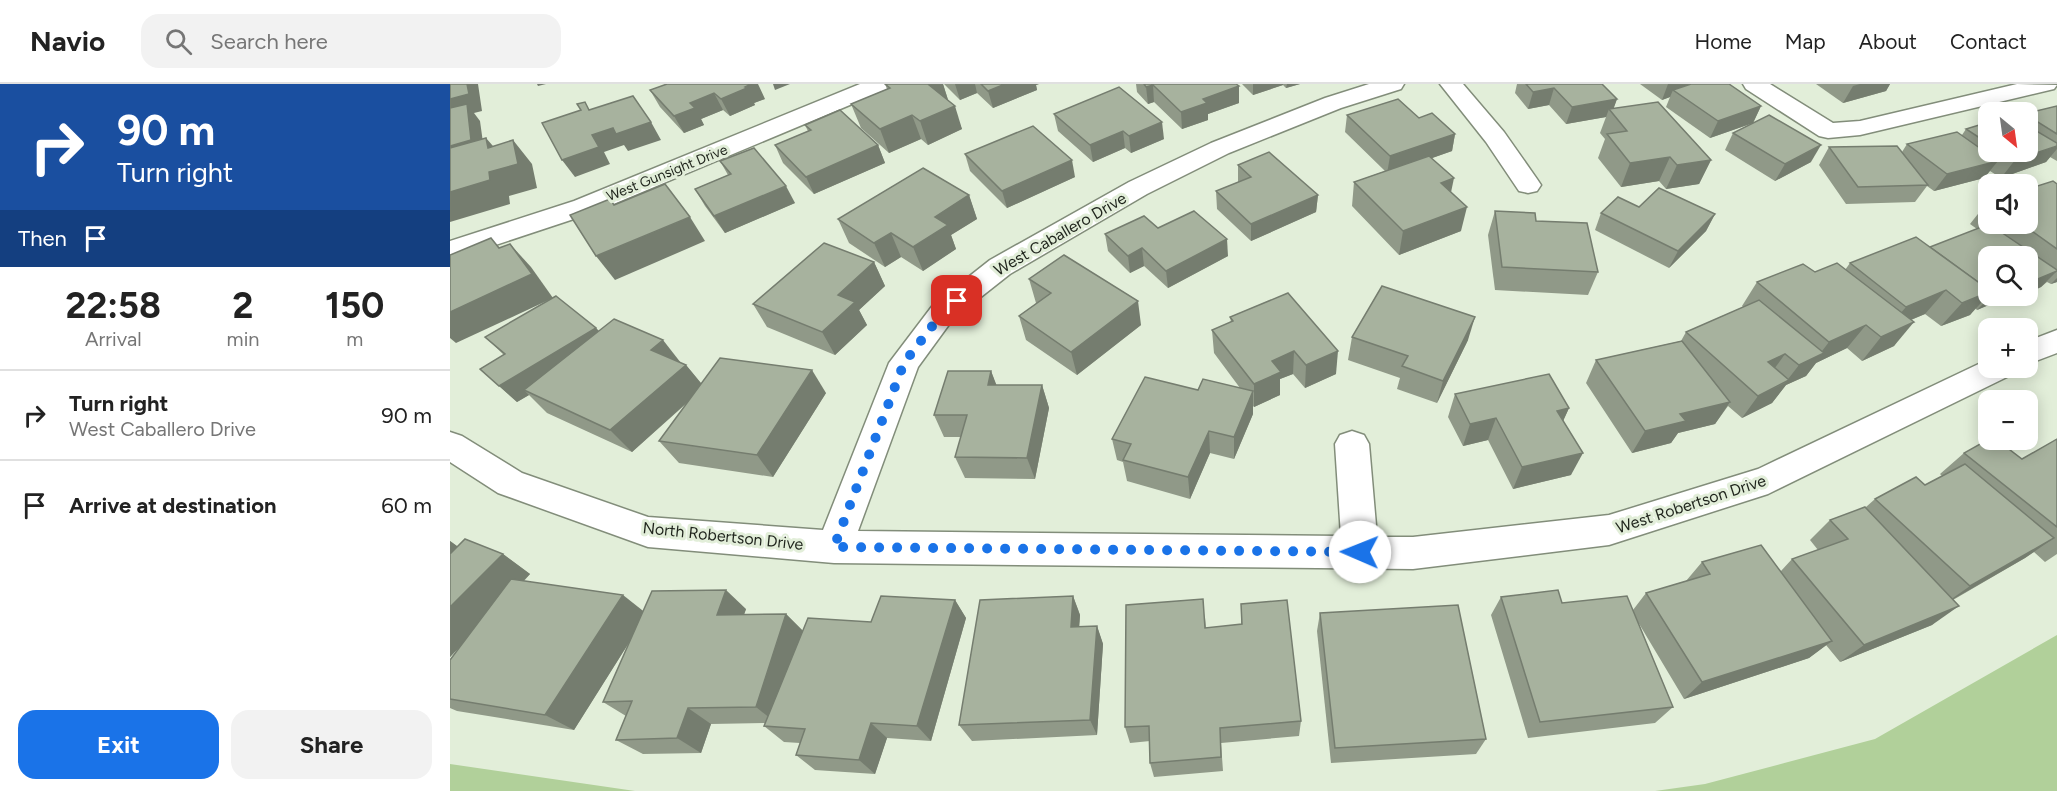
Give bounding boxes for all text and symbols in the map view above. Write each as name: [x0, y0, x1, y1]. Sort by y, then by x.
search box: [141, 14, 561, 68]
text: Navio: [30, 24, 105, 58]
icon: search: [162, 25, 195, 58]
text: Search here: [210, 28, 328, 55]
text: Home: [1695, 29, 1752, 54]
text: Map: [1785, 29, 1826, 54]
text: About: [1859, 29, 1917, 54]
text: Contact: [1950, 29, 2027, 54]
north arrow: [1978, 102, 2038, 162]
map controls: [1978, 102, 2038, 450]
text: 90 m: [117, 105, 215, 156]
icon: right: [18, 108, 96, 186]
street label: West Gunsight Drive: [604, 141, 730, 205]
text: Turn right: [117, 156, 233, 189]
button: sound: [1978, 174, 2038, 234]
street label: West Caballero Drive: [990, 188, 1130, 280]
icon: arrive: [79, 222, 112, 255]
text: Then: [18, 225, 67, 252]
button: search: [1978, 246, 2038, 306]
pin: [931, 275, 982, 326]
text: 22:58: [66, 284, 161, 327]
text: 2: [233, 284, 253, 327]
text: 150: [325, 284, 384, 327]
icon: arrive: [940, 284, 973, 317]
button: +: [1978, 318, 2038, 378]
text: Arrival: [85, 327, 142, 351]
text: min: [227, 327, 259, 351]
text: m: [346, 327, 363, 351]
text: Turn right: [69, 390, 168, 417]
button: −: [1978, 390, 2038, 450]
icon: right: [18, 399, 51, 432]
text: 90 m: [381, 402, 432, 429]
text: West Caballero Drive: [69, 417, 256, 441]
street label: West Robertson Drive: [1614, 471, 1769, 537]
icon: arrive: [18, 489, 51, 522]
text: Arrive at destination: [69, 492, 277, 519]
text: 60 m: [381, 492, 432, 519]
street label: North Robertson Drive: [642, 518, 805, 554]
position arrow: [1328, 520, 1392, 584]
button: Exit: [18, 710, 219, 779]
button: Share: [231, 710, 432, 779]

